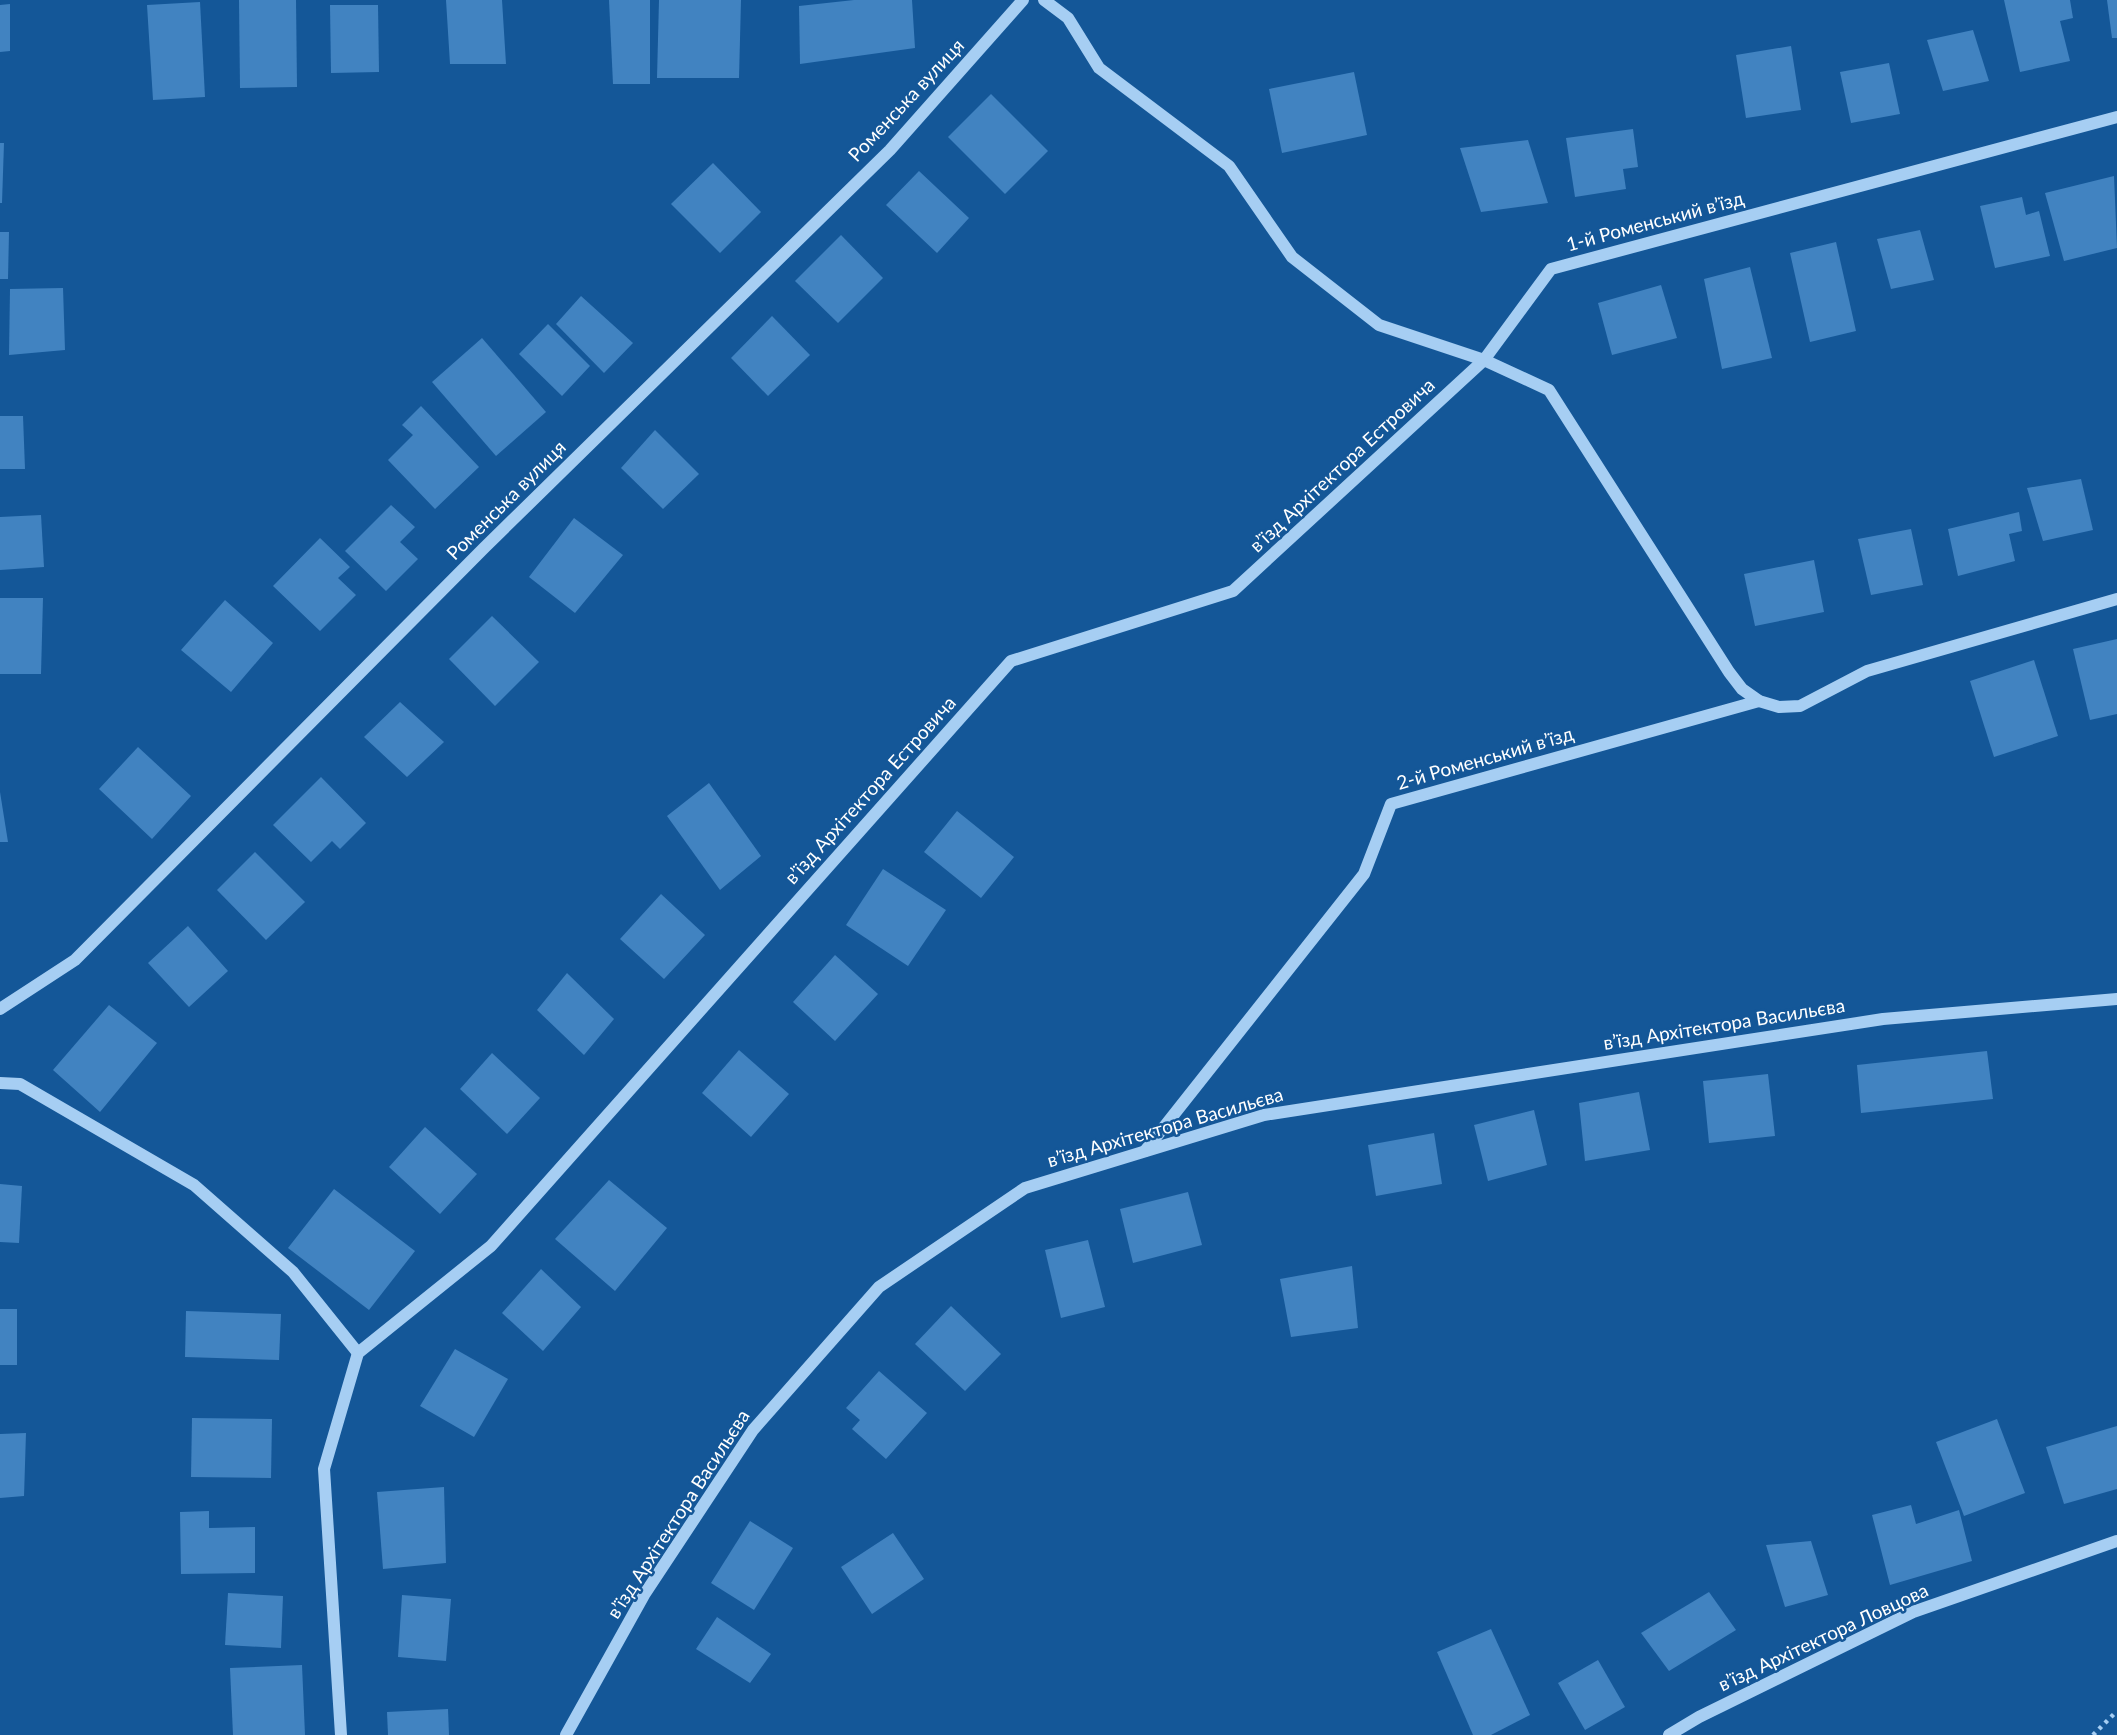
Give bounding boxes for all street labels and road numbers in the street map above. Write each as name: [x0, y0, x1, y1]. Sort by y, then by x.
street label: Роменська вулиця: [843, 34, 968, 166]
street label: 1-й Роменський в’їзд: [1564, 186, 1746, 255]
street label: в’їзд Архітектора Естровича: [1244, 373, 1439, 556]
street label: Роменська вулиця: [441, 435, 570, 564]
street label: в’їзд Архітектора Естровича: [779, 691, 960, 888]
street label: 2-й Роменський в’їзд: [1394, 721, 1576, 794]
street label: в’їзд Архітектора Васильєва: [1601, 993, 1846, 1054]
street label: в’їзд Архітектора Васильєва: [1044, 1082, 1285, 1171]
street label: в’їзд Архітектора Васильєва: [601, 1405, 754, 1622]
street label: в’їзд Архітектора Ловцова: [1714, 1578, 1931, 1695]

